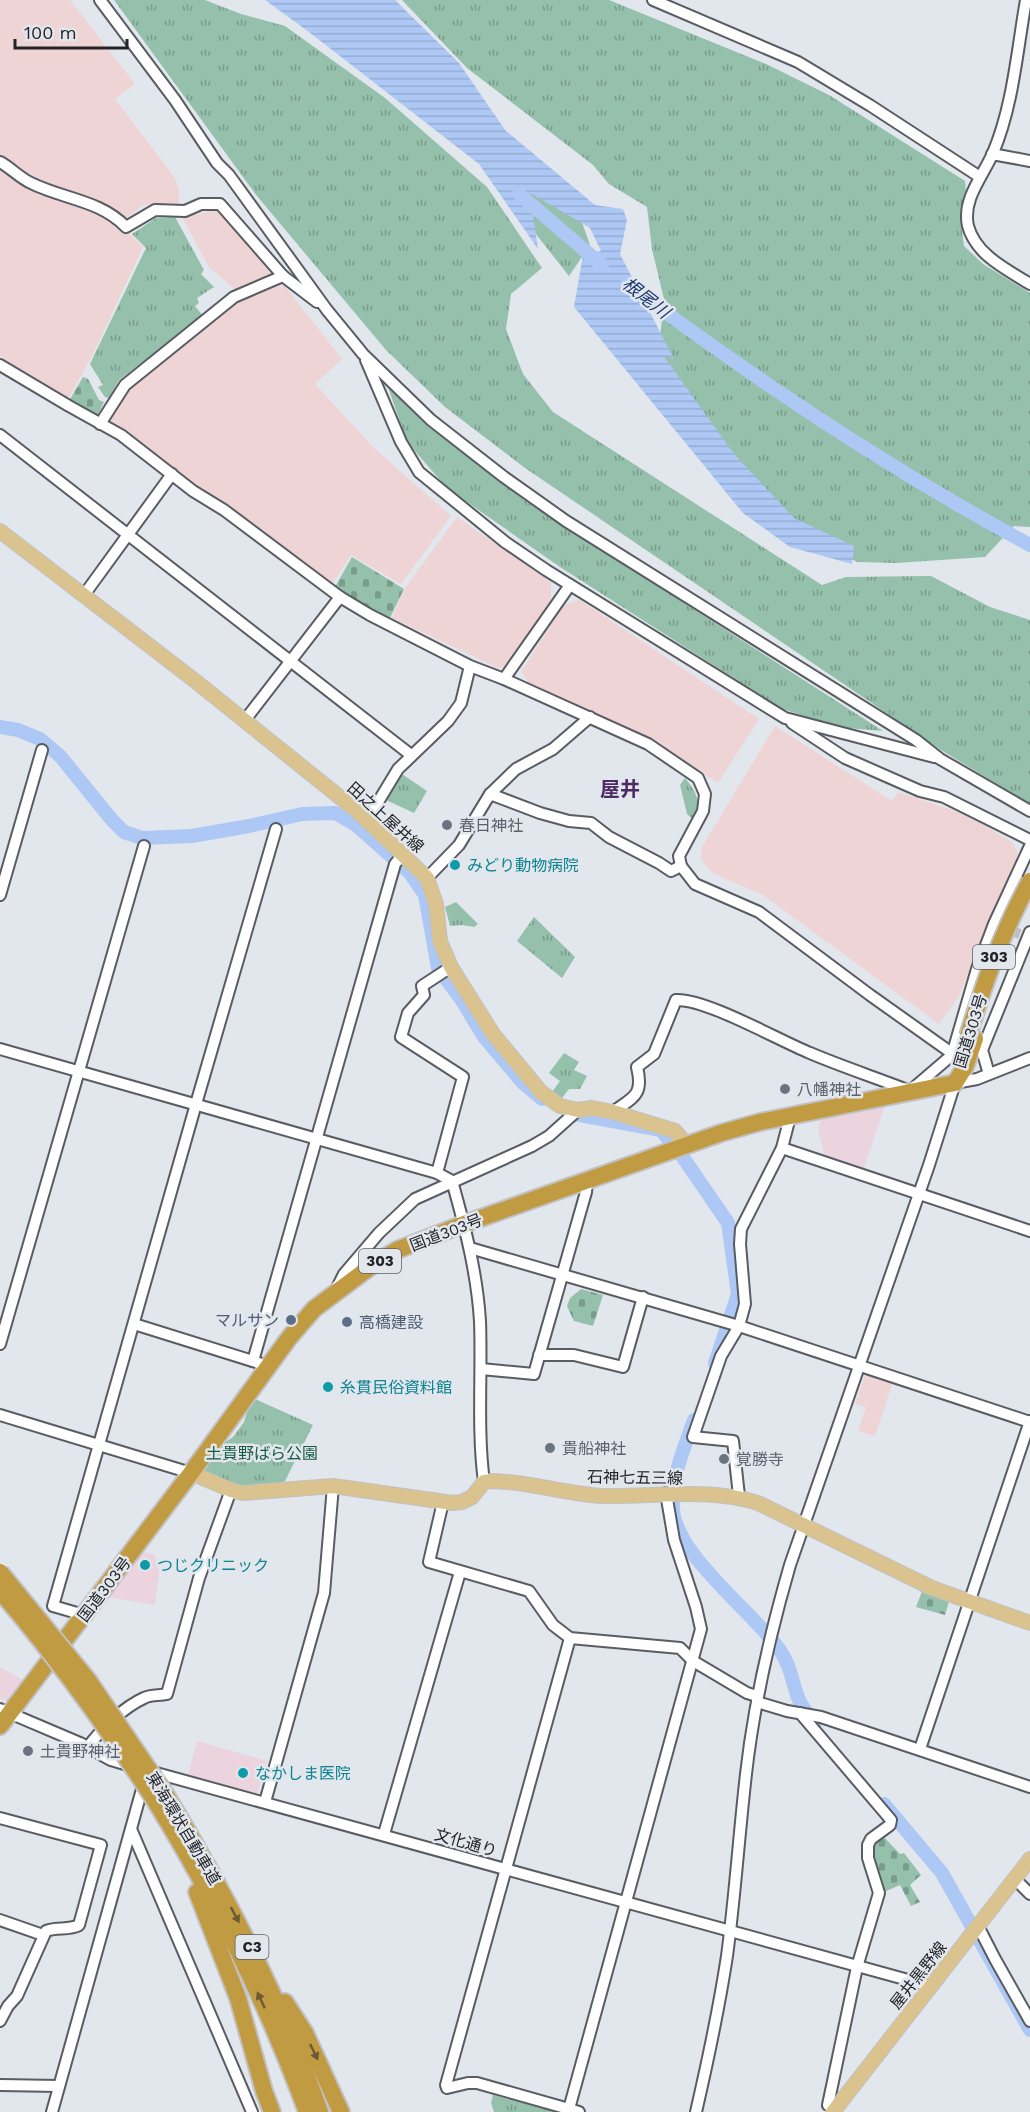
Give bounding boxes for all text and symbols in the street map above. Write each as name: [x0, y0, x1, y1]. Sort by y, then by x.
scale bar: [15, 12, 128, 50]
text: 100 m: [24, 22, 77, 43]
water label: 根尾川: [619, 273, 676, 324]
district label: 屋井: [600, 777, 640, 801]
street label: 田之上屋井線: [344, 778, 428, 857]
place label: 春日神社: [459, 816, 523, 835]
marker: 春日神社: [440, 818, 454, 832]
place label: みどり動物病院: [467, 856, 579, 875]
marker: みどり動物病院: [448, 858, 462, 872]
road number: 303: [973, 945, 1015, 969]
street label: 国道303号: [950, 992, 991, 1070]
place label: 八幡神社: [797, 1080, 861, 1099]
marker: 八幡神社: [778, 1082, 792, 1096]
street label: 国道303号: [407, 1210, 485, 1255]
road number: 303: [359, 1249, 401, 1273]
place label: マルサン: [215, 1311, 279, 1330]
marker: マルサン: [284, 1313, 298, 1327]
place label: 高橋建設: [359, 1313, 423, 1332]
marker: 高橋建設: [340, 1315, 354, 1329]
place label: 糸貫民俗資料館: [340, 1378, 452, 1397]
marker: 糸貫民俗資料館: [321, 1380, 335, 1394]
place label: 貴船神社: [562, 1439, 626, 1458]
marker: 貴船神社: [543, 1441, 557, 1455]
park label: 土貴野ばら公園: [206, 1444, 318, 1463]
place label: 覚勝寺: [736, 1450, 784, 1469]
marker: 覚勝寺: [717, 1452, 731, 1466]
street label: 石神七五三線: [587, 1467, 683, 1488]
street label: 国道303号: [74, 1553, 135, 1625]
place label: つじクリニック: [157, 1556, 269, 1575]
marker: つじクリニック: [138, 1558, 152, 1572]
place label: 土貴野神社: [40, 1742, 120, 1761]
marker: 土貴野神社: [21, 1744, 35, 1758]
place label: なかしま医院: [255, 1764, 351, 1783]
marker: なかしま医院: [236, 1766, 250, 1780]
street label: 東海環状自動車道: [142, 1768, 225, 1888]
street label: 文化通り: [432, 1825, 499, 1860]
one-way arrow: [230, 1907, 240, 1924]
road number: C3: [236, 1935, 268, 1959]
street label: 屋井黒野線: [886, 1938, 951, 2013]
one-way arrow: [256, 1991, 265, 2008]
one-way arrow: [309, 2043, 318, 2060]

